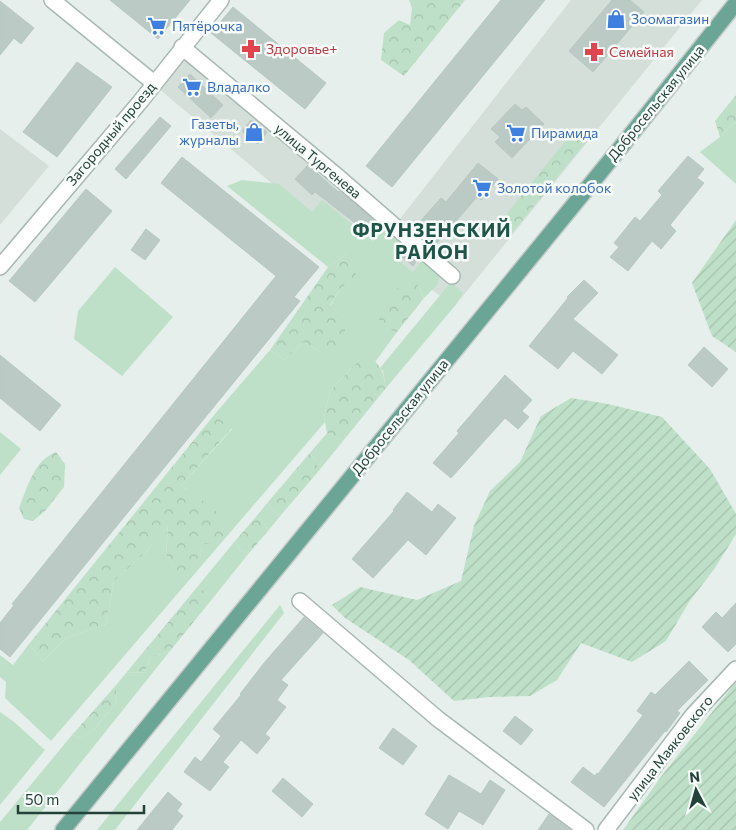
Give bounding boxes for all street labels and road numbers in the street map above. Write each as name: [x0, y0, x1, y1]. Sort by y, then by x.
street label: Добросельская улица: [604, 41, 708, 164]
street label: Загородный проезд: [62, 78, 159, 189]
street label: улица Тургенева: [272, 119, 365, 202]
street label: Добросельская улица: [348, 355, 452, 478]
street label: улица Маяковского: [623, 692, 716, 804]

